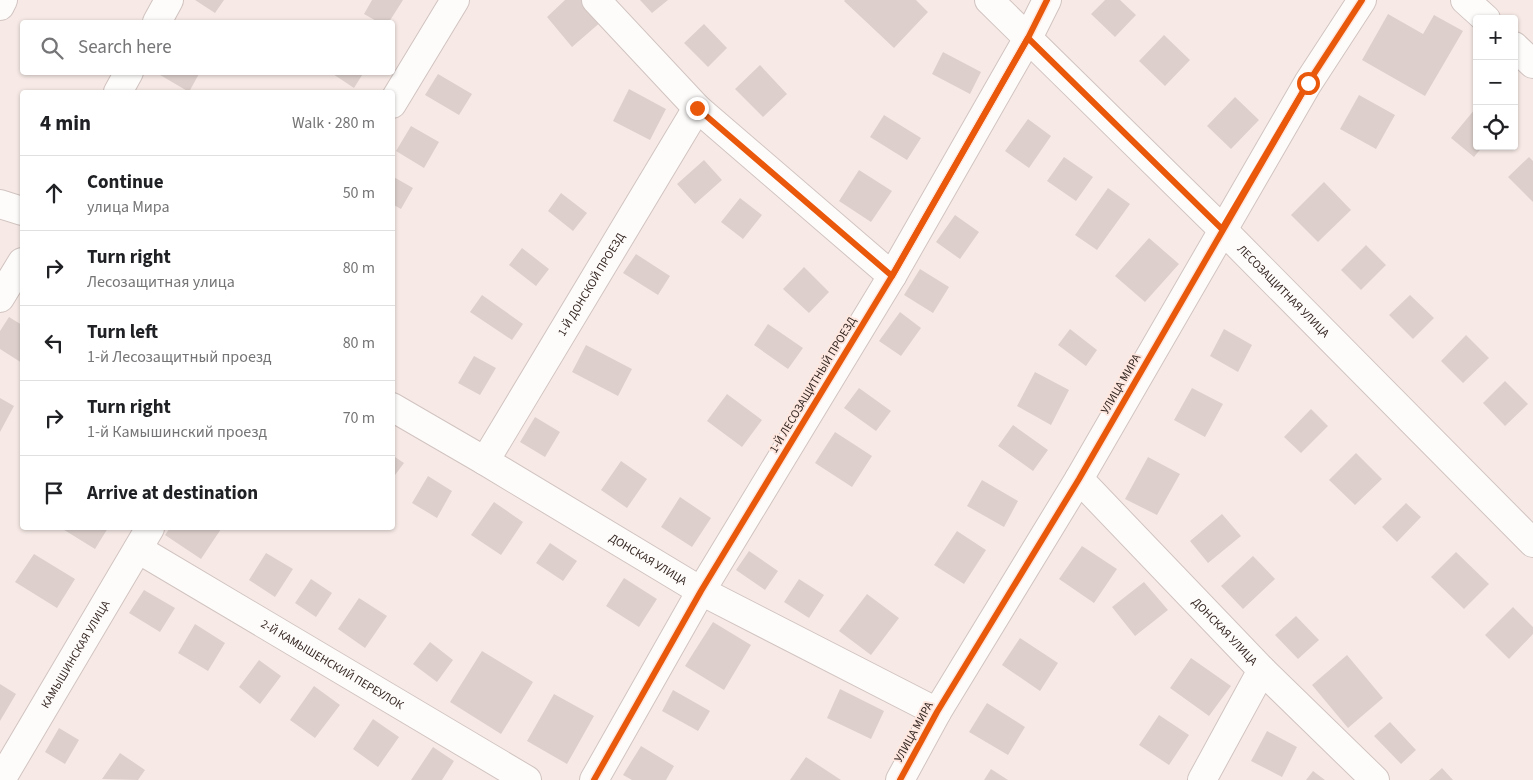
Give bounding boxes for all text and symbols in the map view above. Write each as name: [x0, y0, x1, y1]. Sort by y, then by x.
map controls: [1473, 15, 1518, 150]
button: +: [1473, 15, 1518, 60]
search box: [20, 20, 395, 75]
icon: search: [38, 34, 66, 62]
text: Search here: [78, 34, 172, 61]
button: −: [1473, 60, 1518, 105]
route start: [1297, 72, 1320, 95]
route end: [686, 97, 709, 120]
button: locate: [1473, 105, 1518, 150]
text: 4 min: [40, 108, 91, 138]
text: Walk · 280 m: [292, 112, 375, 134]
text: Continue: [87, 169, 164, 196]
icon: ahead: [40, 179, 68, 207]
text: 50 m: [343, 182, 375, 204]
text: улица Мира: [87, 196, 170, 218]
street label: 1-Й ДОНСКОЙ ПРОЕЗД: [553, 229, 629, 339]
street label: ЛЕСОЗАЩИТНАЯ УЛИЦА: [1233, 241, 1334, 342]
text: Turn right: [87, 244, 171, 271]
icon: right: [40, 254, 68, 282]
text: 80 m: [343, 257, 375, 279]
text: Лесозащитная улица: [87, 271, 235, 293]
street label: 1-Й ЛЕСОЗАЩИТНЫЙ ПРОЕЗД: [765, 313, 861, 456]
text: Turn left: [87, 319, 158, 346]
icon: left: [40, 329, 68, 357]
text: 80 m: [343, 332, 375, 354]
text: 1-й Лесозащитный проезд: [87, 346, 272, 368]
street label: УЛИЦА МИРА: [1097, 350, 1145, 417]
text: Turn right: [87, 394, 171, 421]
icon: right: [40, 404, 68, 432]
text: 70 m: [343, 407, 375, 429]
text: 1-й Камышинский проезд: [87, 421, 267, 443]
icon: arrive: [40, 479, 68, 507]
text: Arrive at destination: [87, 480, 258, 507]
street label: ДОНСКАЯ УЛИЦА: [606, 529, 691, 589]
street label: ДОНСКАЯ УЛИЦА: [1188, 594, 1262, 669]
street label: КАМЫШИНСКАЯ УЛИЦА: [37, 597, 114, 712]
street label: 2-Й КАМЫШЕНСКИЙ ПЕРЕУЛОК: [258, 615, 407, 713]
street label: УЛИЦА МИРА: [890, 698, 938, 765]

